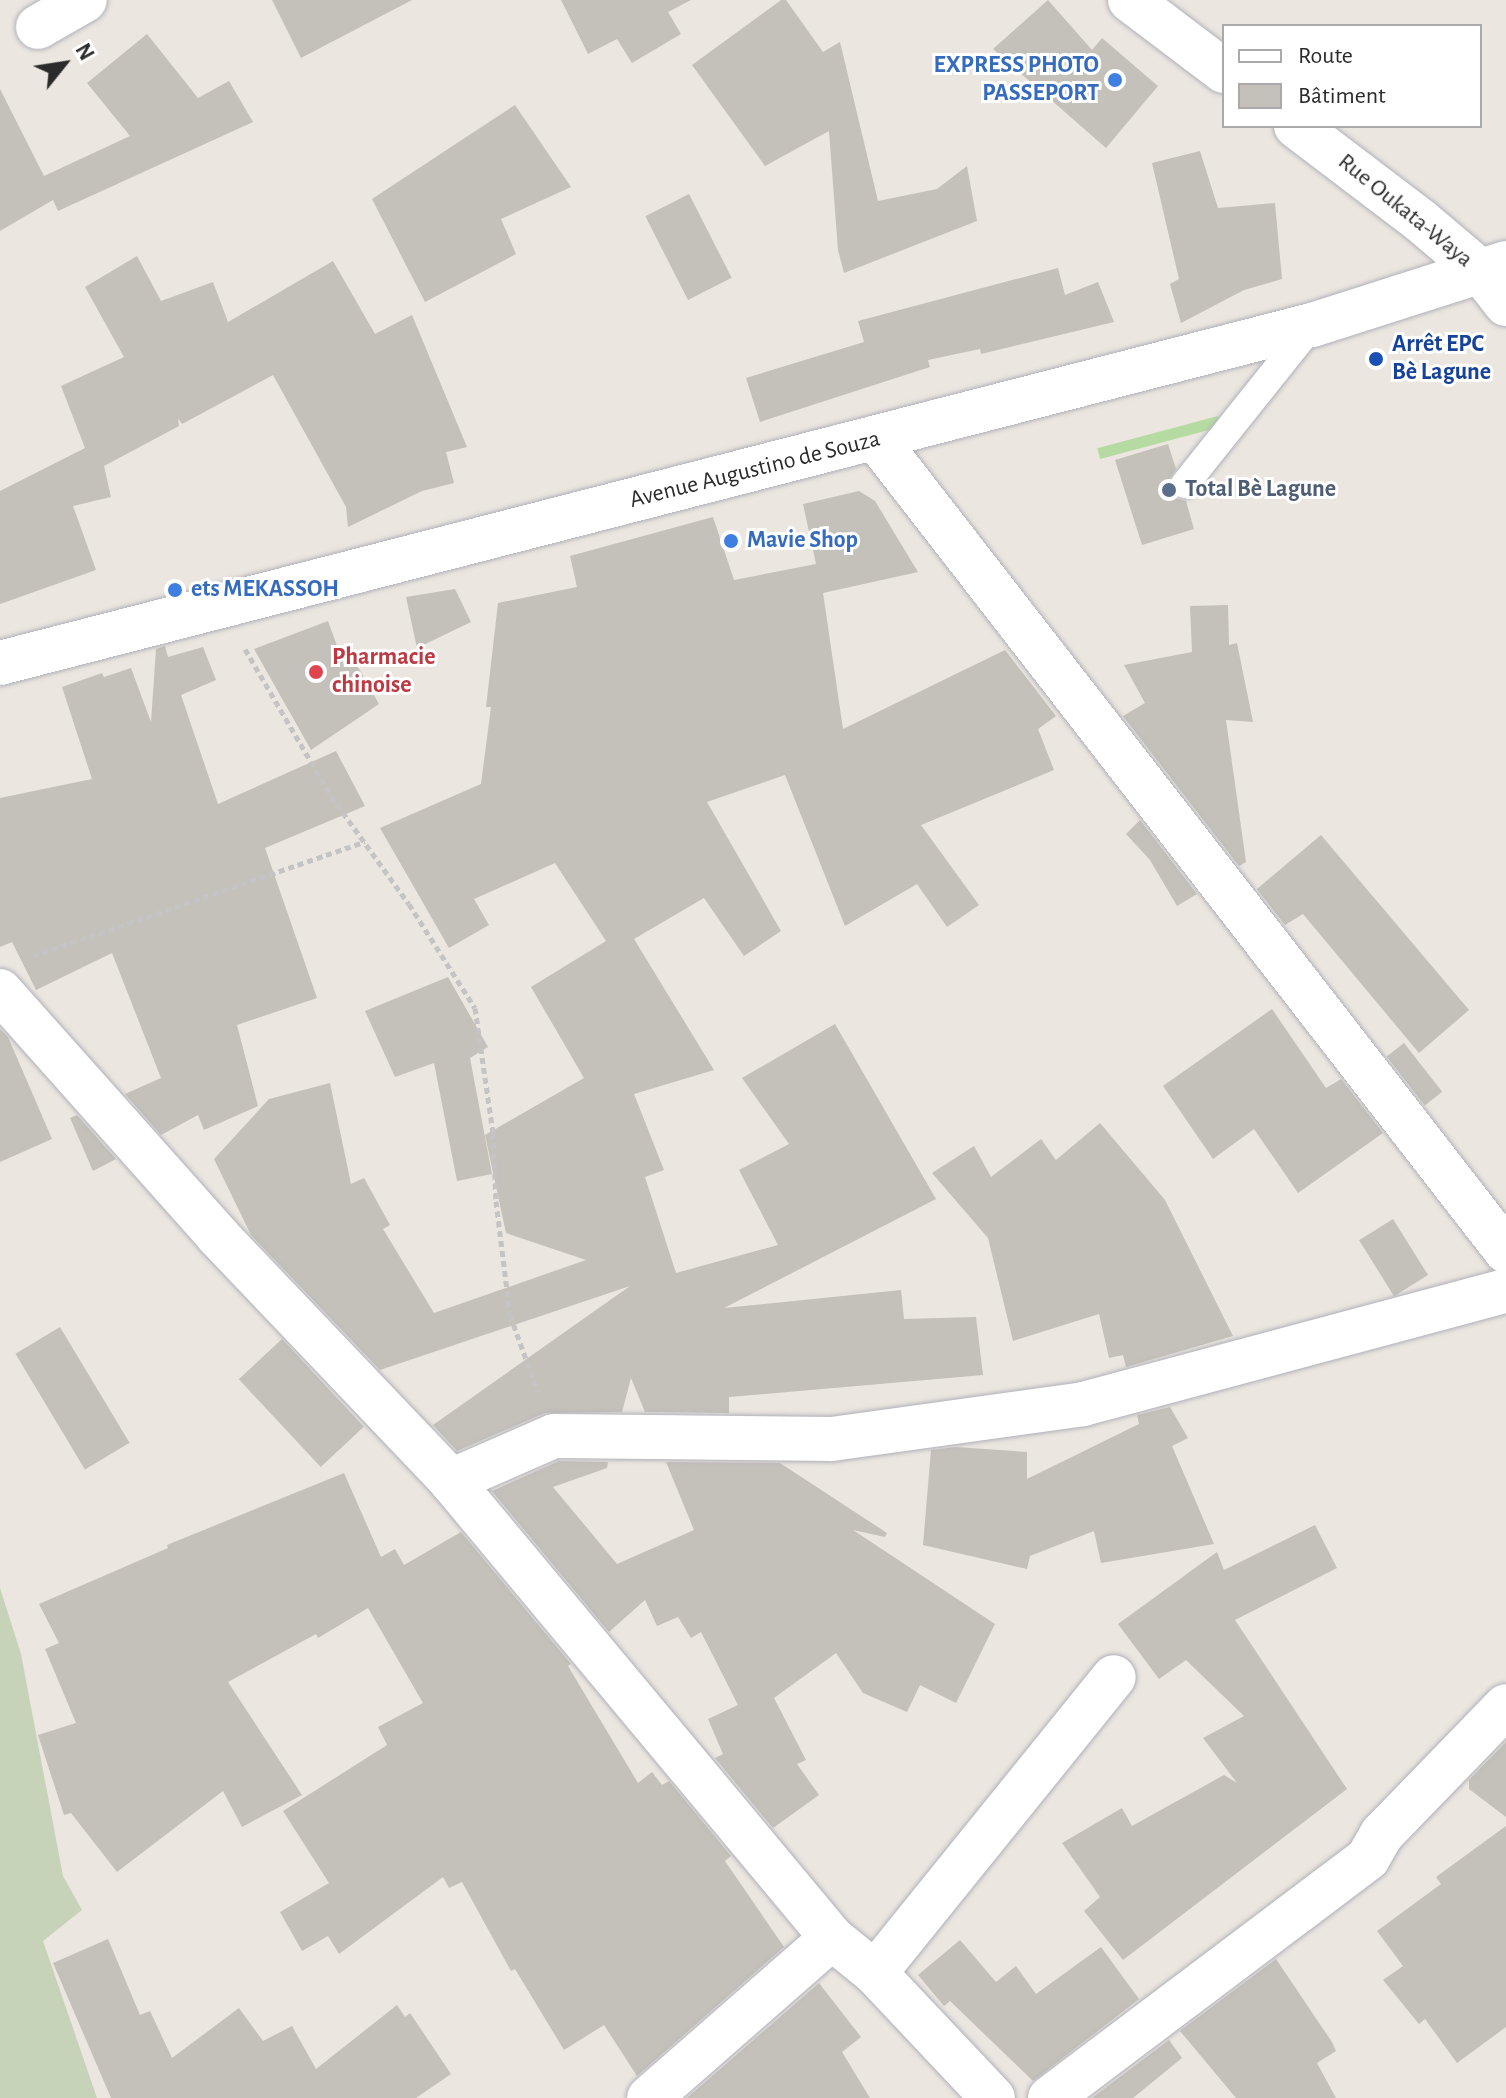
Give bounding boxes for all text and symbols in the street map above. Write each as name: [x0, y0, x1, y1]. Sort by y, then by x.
north arrow: [24, 24, 104, 104]
legend: [1222, 24, 1482, 128]
text: N: [71, 40, 98, 64]
text: Route: [1298, 44, 1353, 68]
place label: EXPRESS PHOTO PASSEPORT: [933, 52, 1099, 108]
marker: EXPRESS PHOTO PASSEPORT: [1106, 71, 1124, 89]
text: Bâtiment: [1298, 84, 1386, 108]
street label: Rue Oukata-Waya: [1332, 148, 1478, 274]
place label: Arrêt EPC Bè Lagune: [1392, 331, 1491, 387]
marker: Arrêt EPC Bè Lagune: [1367, 350, 1385, 368]
street label: Avenue Augustino de Souza: [627, 425, 883, 515]
place label: Total Bè Lagune: [1185, 476, 1336, 504]
marker: Total Bè Lagune: [1160, 481, 1178, 499]
place label: Mavie Shop: [747, 527, 858, 555]
marker: Mavie Shop: [722, 532, 740, 550]
place label: ets MEKASSOH: [191, 576, 339, 604]
marker: ets MEKASSOH: [166, 581, 184, 599]
place label: Pharmacie chinoise: [332, 644, 436, 700]
marker: Pharmacie chinoise: [307, 663, 325, 681]

